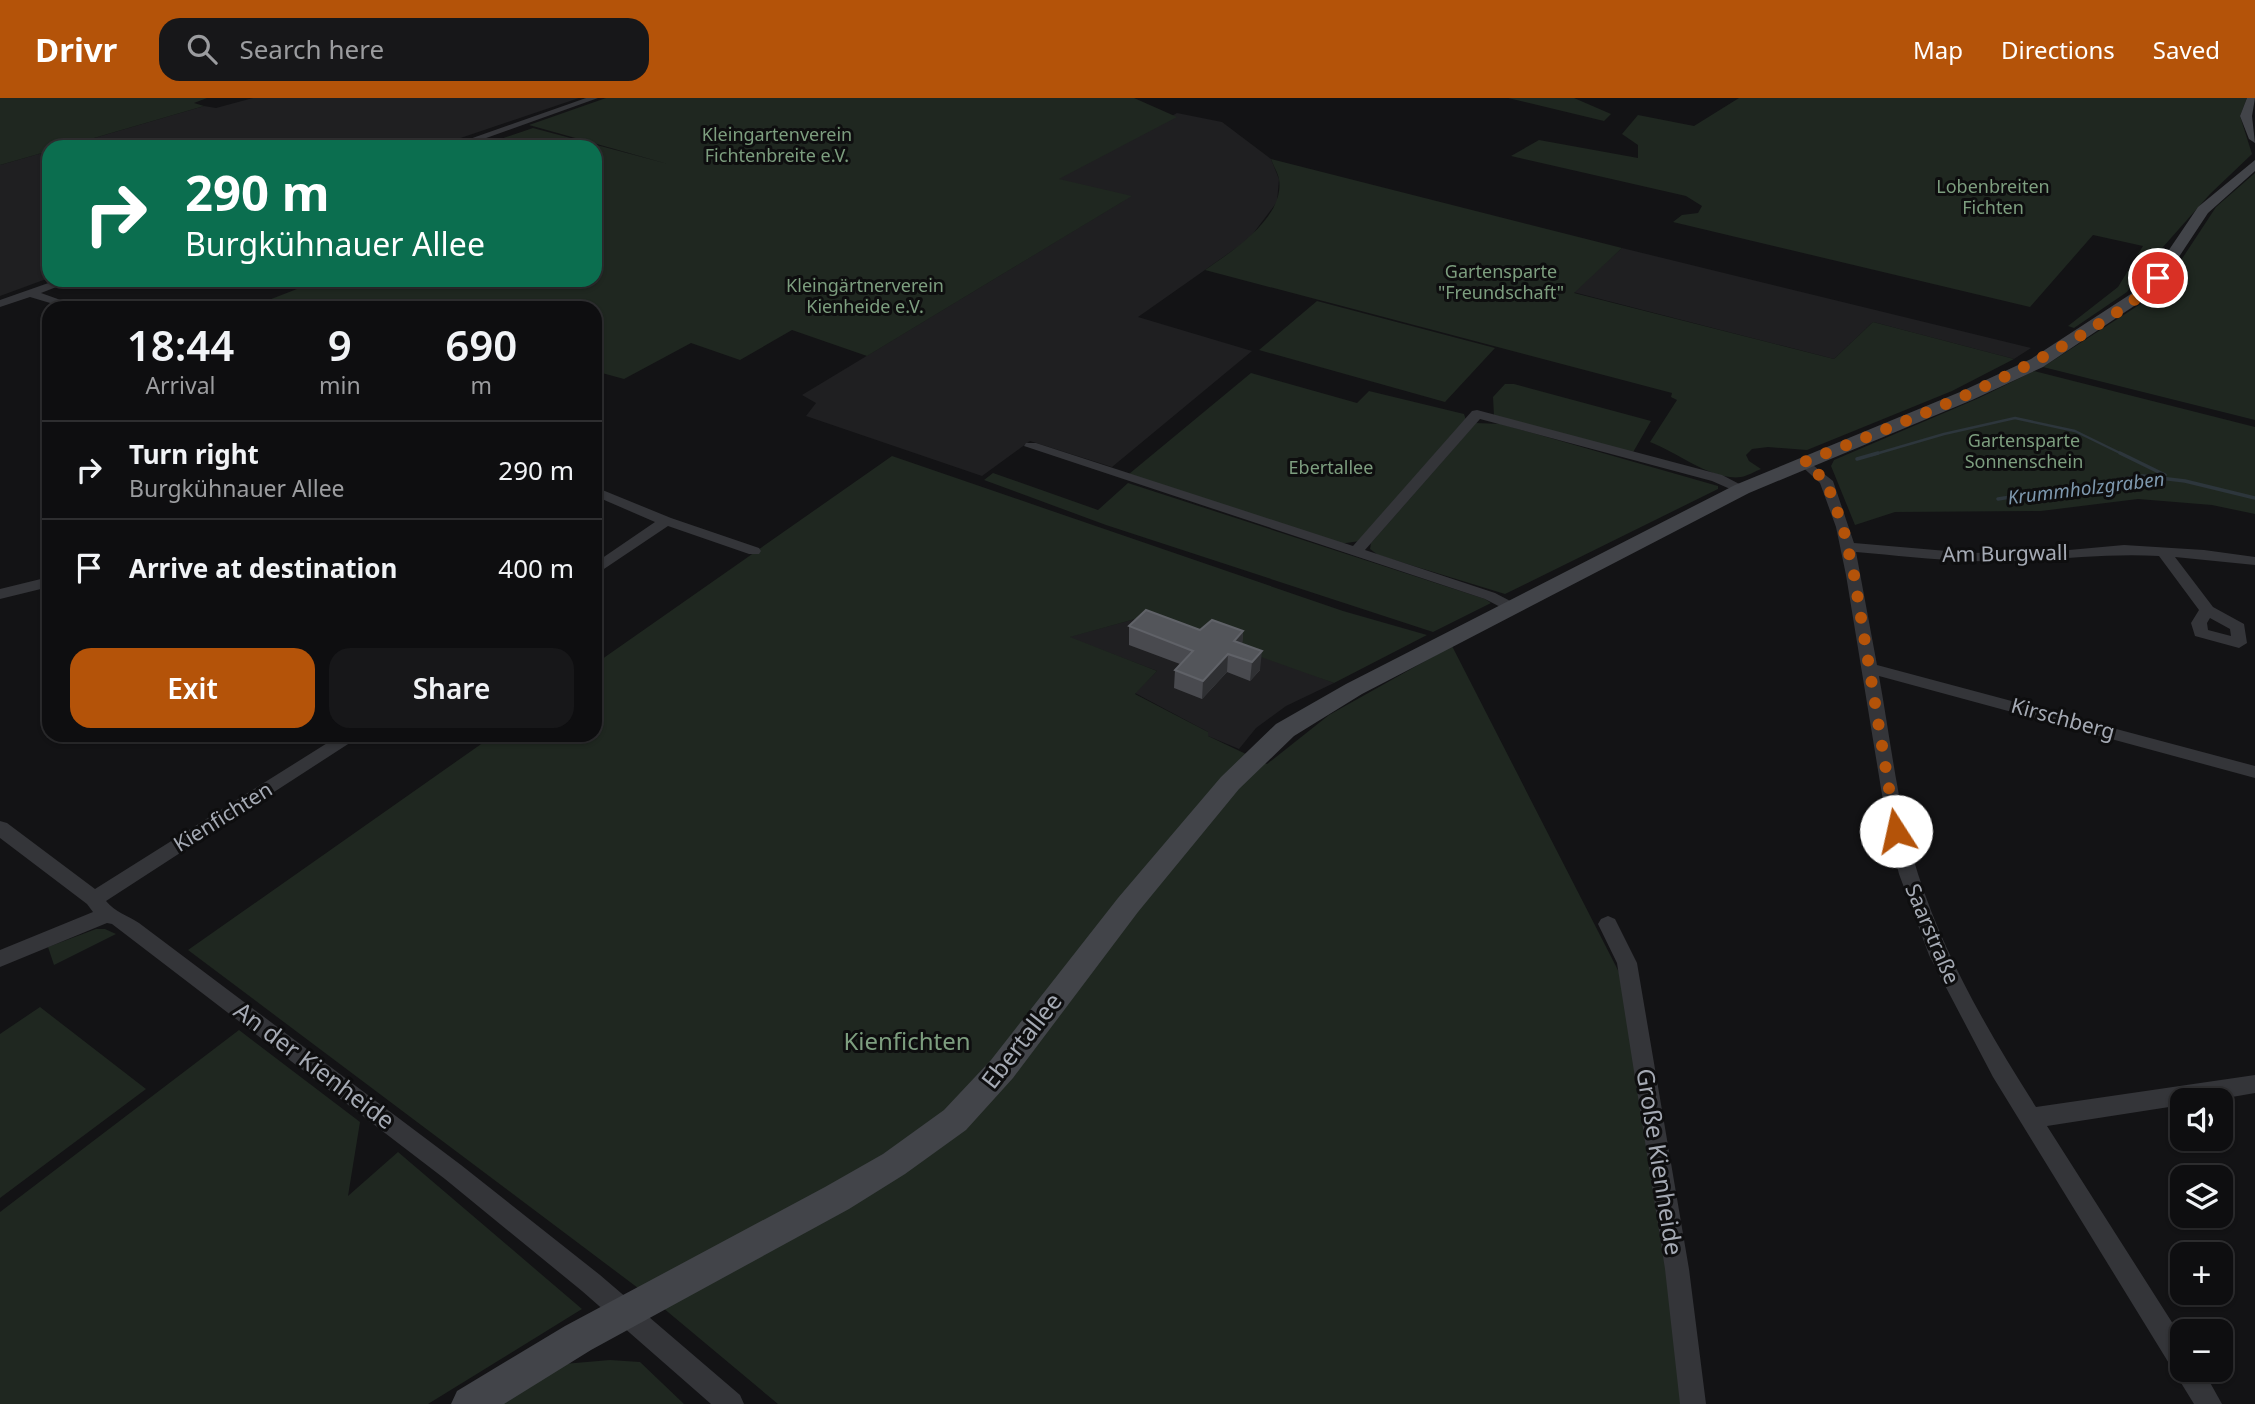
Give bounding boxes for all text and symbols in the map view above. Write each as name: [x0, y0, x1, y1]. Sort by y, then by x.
search box: [159, 18, 649, 81]
text: Drivr: [35, 27, 117, 72]
icon: search: [183, 30, 221, 68]
text: Search here: [239, 31, 384, 67]
text: Map: [1913, 33, 1963, 66]
text: Directions: [2001, 33, 2115, 66]
text: Saved: [2153, 33, 2220, 66]
park label: Kleingartenverein Fichtenbreite e.V.: [702, 122, 852, 167]
text: 290 m: [185, 159, 330, 225]
icon: right: [70, 168, 161, 259]
park label: Lobenbreiten Fichten: [1936, 174, 2050, 219]
text: Burgkühnauer Allee: [185, 222, 485, 265]
pin: [2128, 248, 2188, 308]
park label: Gartensparte "Freundschaft": [1438, 259, 1564, 304]
icon: arrive: [2139, 259, 2177, 297]
park label: Kleingärtnerverein Kienheide e.V.: [786, 273, 944, 318]
text: 18:44: [127, 316, 234, 373]
text: 9: [328, 316, 352, 373]
text: 690: [445, 316, 517, 373]
text: Arrival: [145, 369, 216, 401]
text: min: [319, 369, 361, 401]
text: m: [471, 369, 492, 401]
park label: Gartensparte Sonnenschein: [1965, 428, 2083, 473]
text: Turn right: [129, 436, 259, 472]
icon: right: [70, 451, 108, 489]
text: 290 m: [498, 452, 574, 488]
park label: Ebertallee: [1289, 455, 1373, 479]
water label: Krummholzgraben: [2006, 465, 2166, 511]
text: Burgkühnauer Allee: [129, 472, 345, 504]
street label: Am Burgwall: [1942, 538, 2068, 568]
icon: arrive: [70, 549, 108, 587]
text: Arrive at destination: [129, 550, 398, 586]
text: 400 m: [498, 550, 574, 586]
button: Exit: [70, 648, 315, 728]
button: Share: [329, 648, 574, 728]
street label: Kirschberg: [2008, 691, 2118, 745]
street label: Kienfichten: [168, 775, 277, 858]
position arrow: [1859, 794, 1933, 868]
street label: Saarstraße: [1899, 879, 1967, 988]
street label: Ebertallee: [973, 985, 1069, 1095]
street label: An der Kienheide: [228, 994, 402, 1136]
park label: Kienfichten: [843, 1024, 971, 1057]
street label: Große Kienheide: [1629, 1066, 1692, 1257]
map controls: [2170, 1088, 2233, 1382]
button: sound: [2170, 1088, 2233, 1151]
button: layers: [2170, 1165, 2233, 1228]
button: +: [2170, 1242, 2233, 1305]
button: −: [2170, 1319, 2233, 1382]

